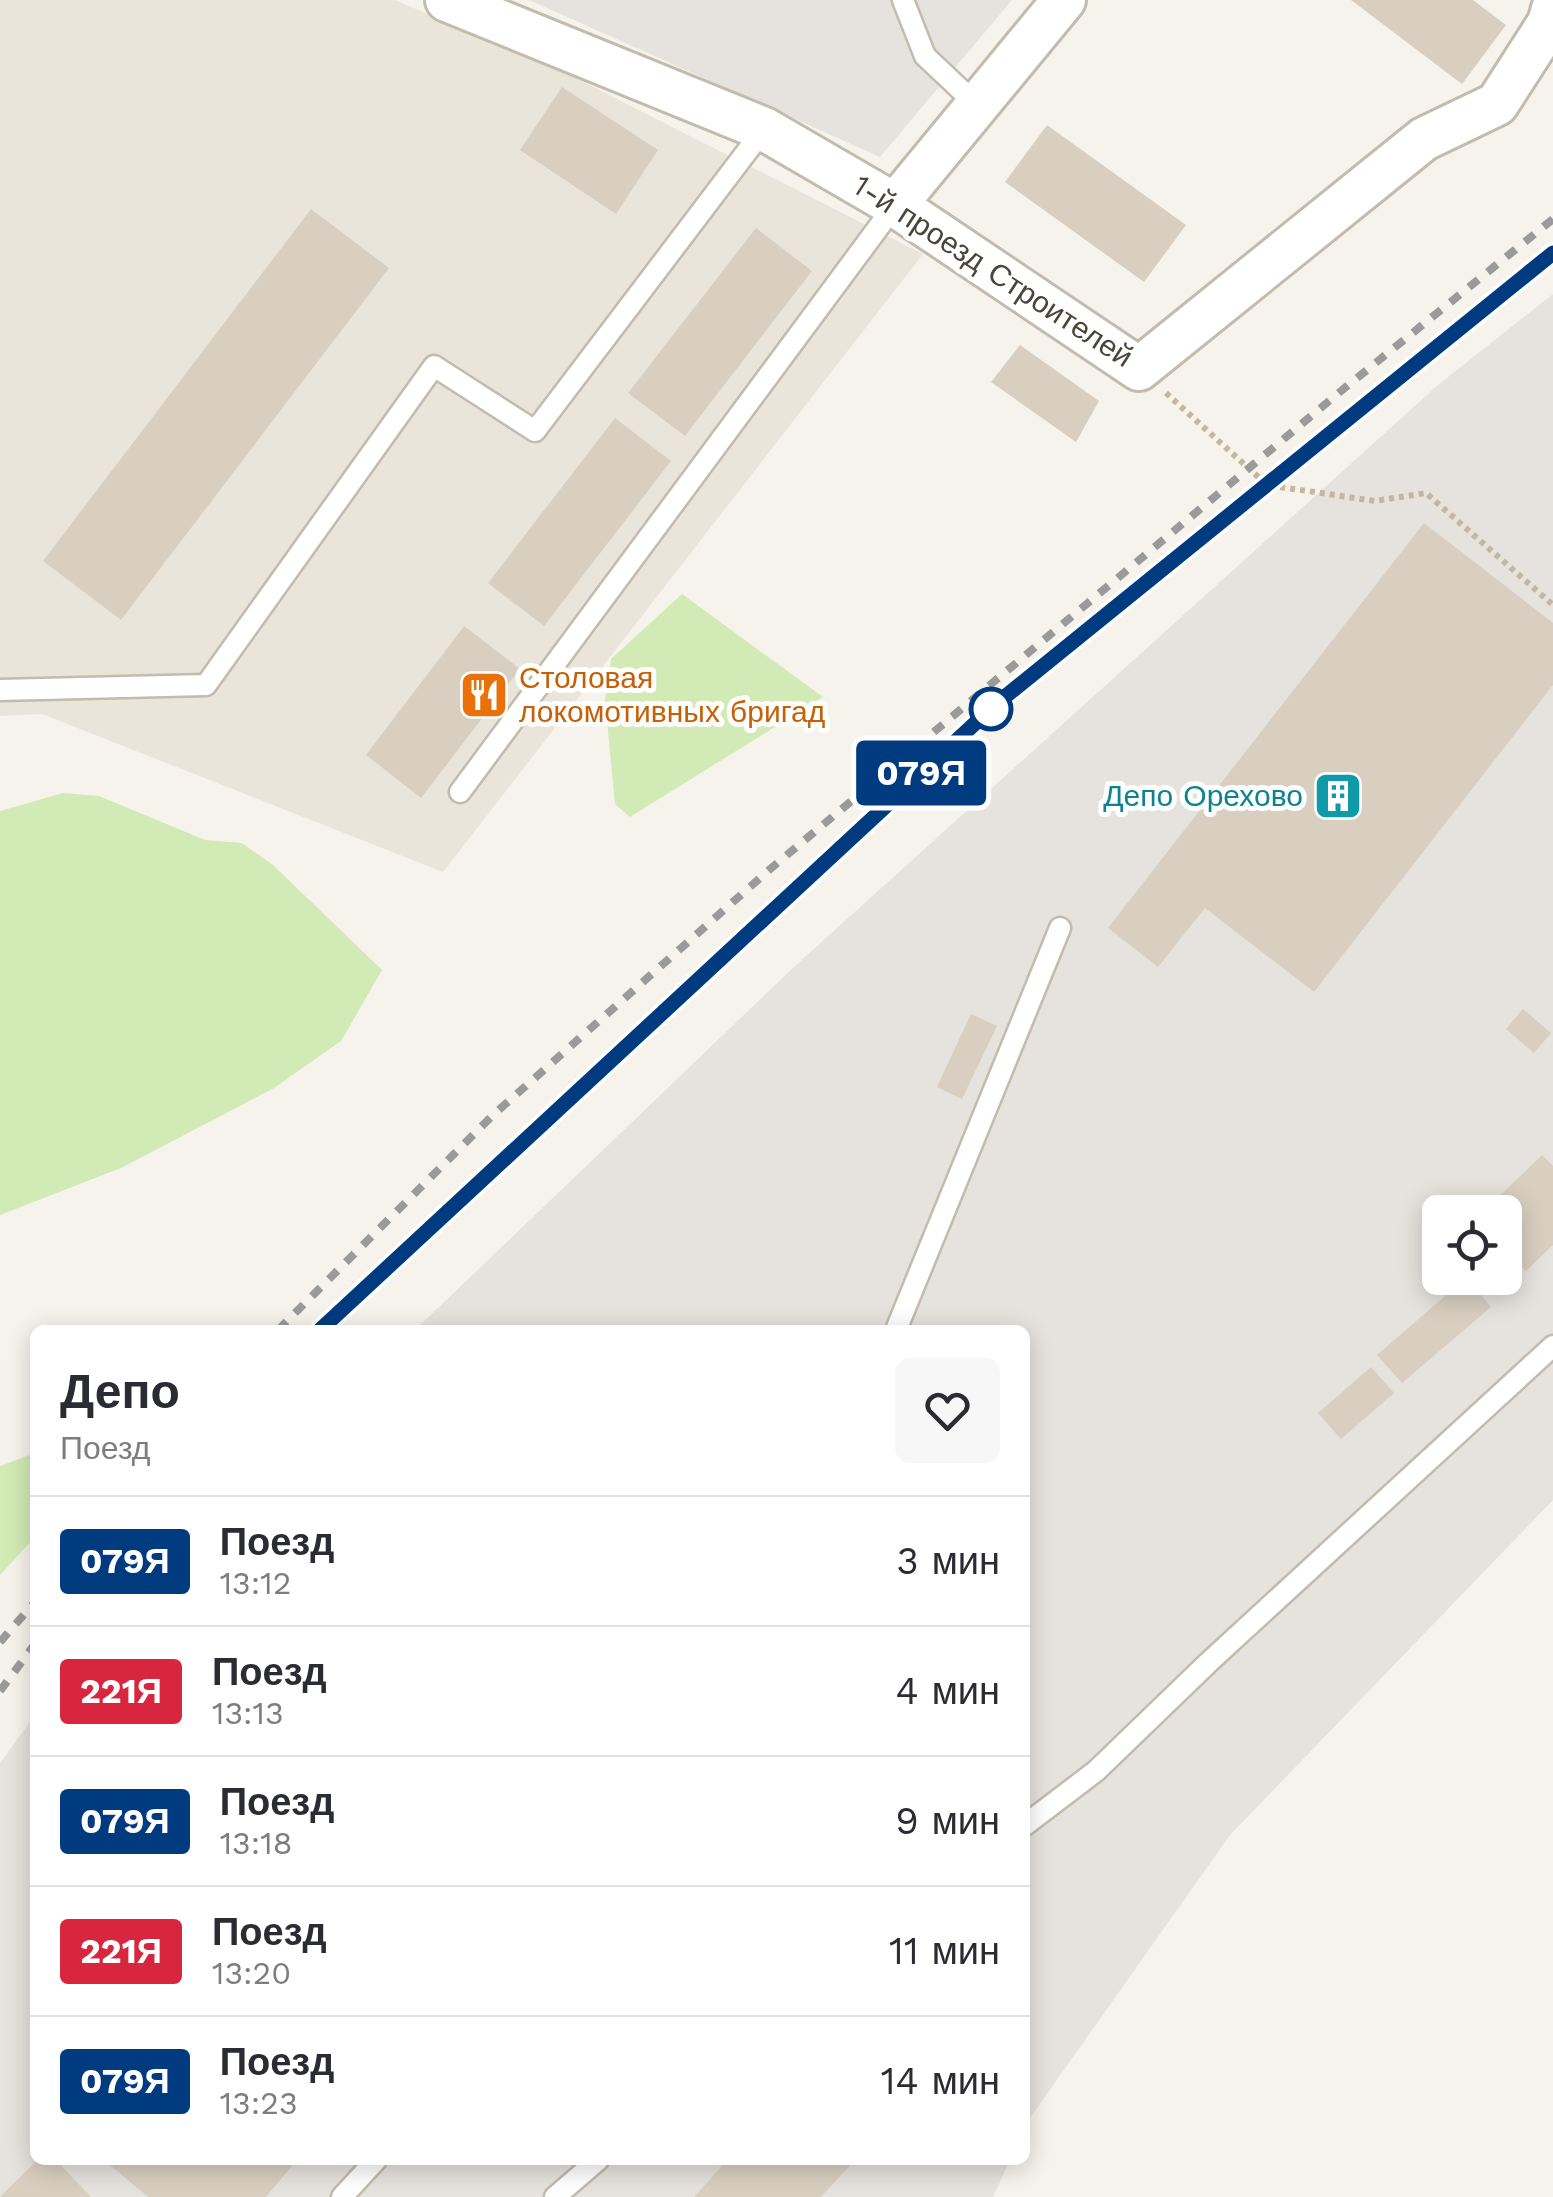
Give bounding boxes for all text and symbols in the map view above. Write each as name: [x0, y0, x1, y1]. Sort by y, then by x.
street label: 1-й проезд Строителей: [847, 167, 1140, 374]
place label: Столовая локомотивных бригад: [519, 660, 825, 729]
restaurant icon: Столовая локомотивных бригад: [458, 669, 510, 721]
unlabelled marker: [970, 688, 1012, 730]
line badge: 079Я: [851, 740, 991, 806]
text: 079Я: [876, 752, 966, 794]
building icon: Депо Орехово: [1312, 770, 1364, 822]
place label: Депо Орехово: [1103, 778, 1303, 813]
map controls: [1422, 1195, 1522, 1295]
button: locate: [1422, 1195, 1522, 1295]
button: heart: [895, 1358, 1000, 1463]
text: Депо: [60, 1363, 180, 1420]
text: Поезд: [60, 1429, 151, 1467]
text: Поезд: [220, 1520, 334, 1564]
text: 3 мин: [897, 1539, 1000, 1583]
text: 079Я: [80, 1540, 170, 1582]
text: 13:12: [220, 1564, 291, 1602]
text: Поезд: [212, 1650, 327, 1694]
text: 4 мин: [895, 1669, 1000, 1713]
text: 221Я: [80, 1670, 162, 1712]
text: 13:13: [212, 1694, 284, 1732]
text: Поезд: [220, 1780, 334, 1824]
text: 9 мин: [895, 1799, 1000, 1843]
text: 079Я: [80, 1800, 170, 1842]
text: 13:18: [220, 1824, 292, 1862]
text: Поезд: [212, 1910, 327, 1954]
text: 11 мин: [889, 1929, 1000, 1973]
text: 221Я: [80, 1930, 162, 1972]
text: 13:20: [212, 1954, 291, 1992]
text: Поезд: [220, 2040, 334, 2084]
text: 14 мин: [881, 2059, 1000, 2103]
text: 079Я: [80, 2060, 170, 2102]
text: 13:23: [220, 2084, 298, 2122]

